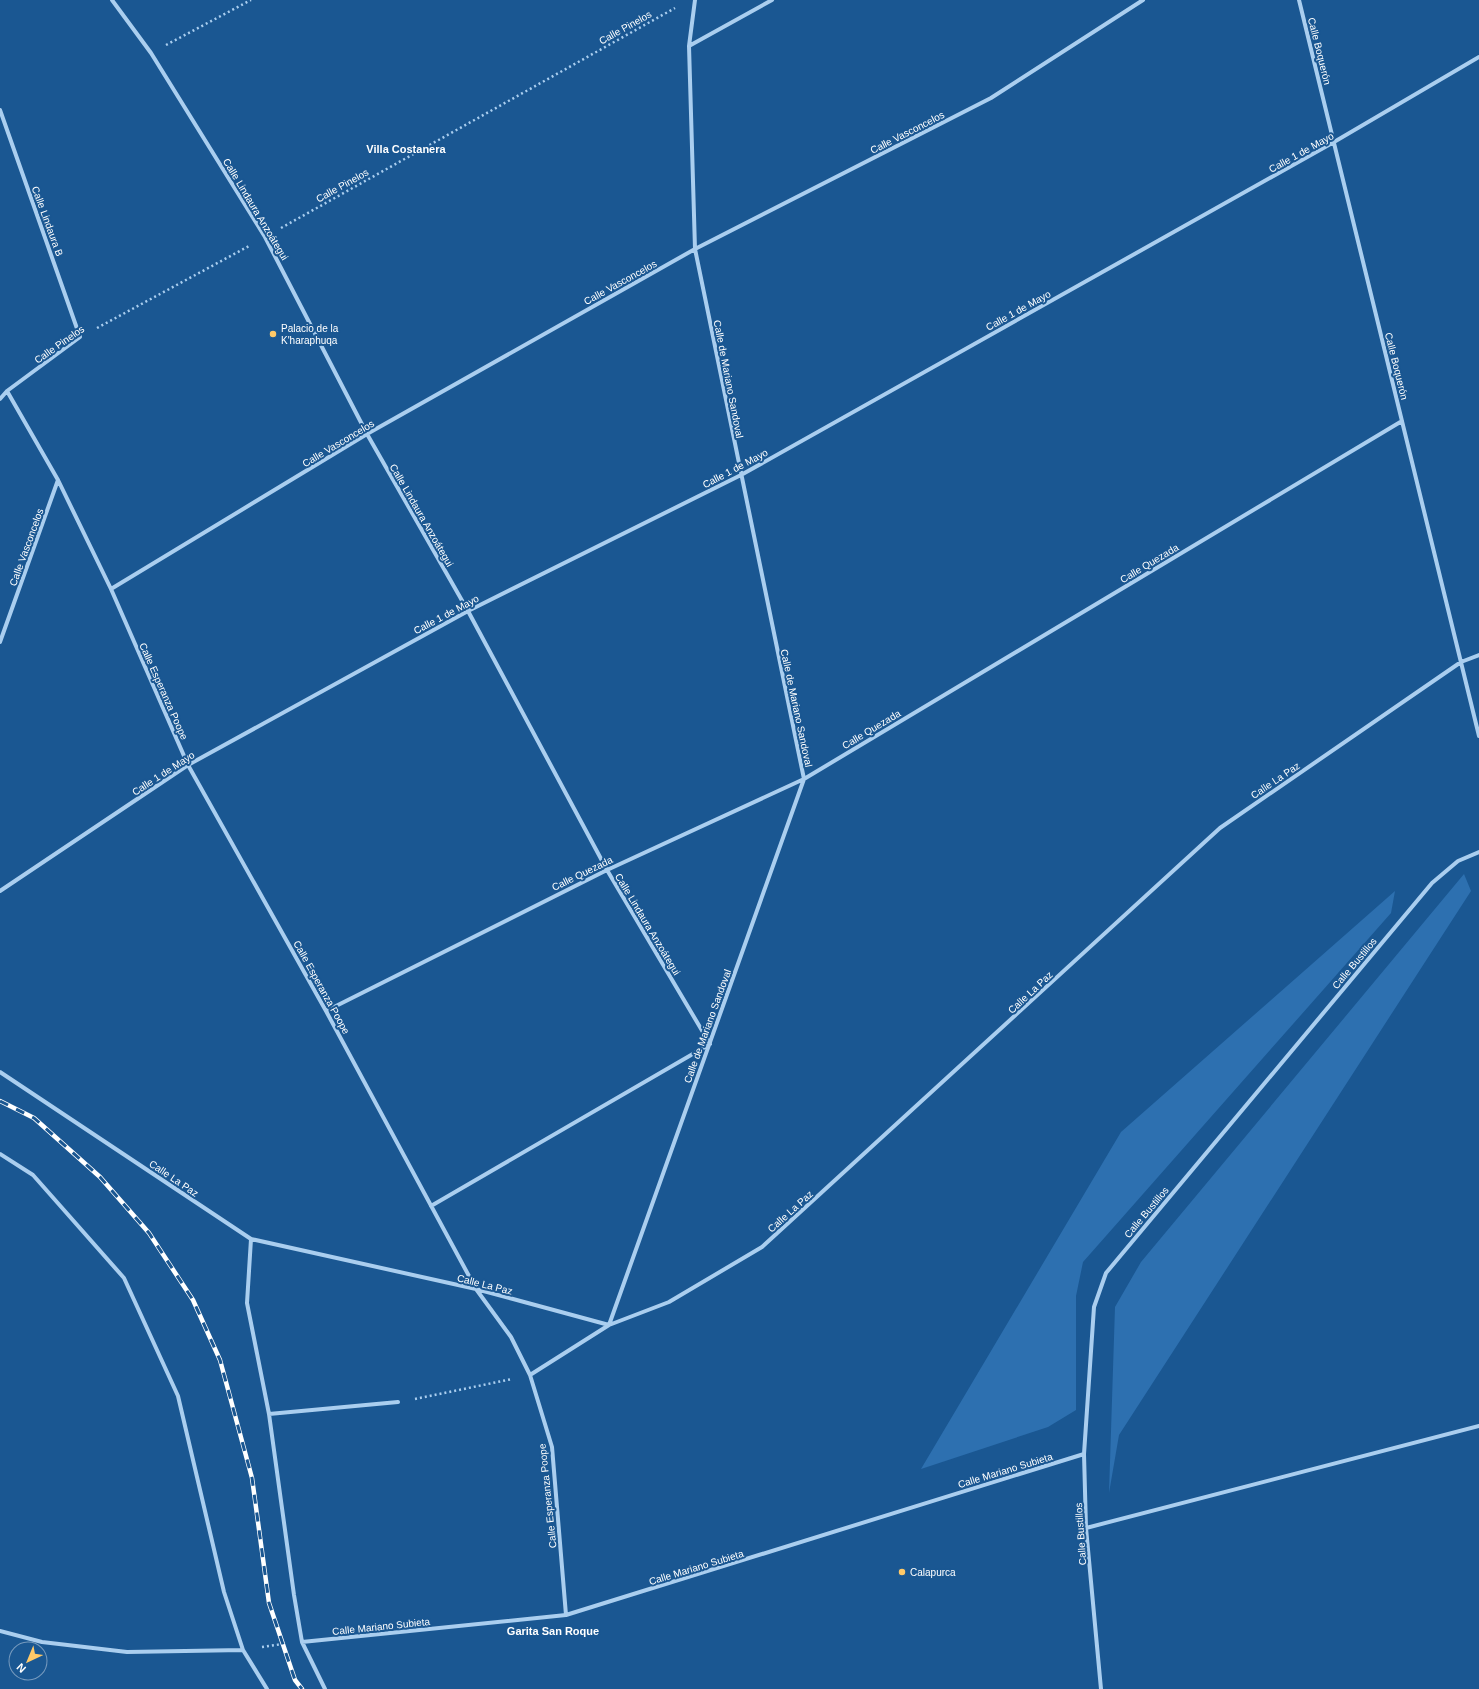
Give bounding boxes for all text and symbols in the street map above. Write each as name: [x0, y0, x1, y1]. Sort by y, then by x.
street label: Calle Pinelos: [597, 8, 653, 46]
street label: Calle Boquerón: [1306, 16, 1333, 86]
street label: Calle Vasconcelos: [868, 109, 946, 156]
street label: Calle 1 de Mayo: [1267, 130, 1336, 175]
district label: Villa Costanera: [366, 143, 447, 155]
street label: Calle Lindaura Anzoátegui: [221, 156, 290, 262]
street label: Calle Pinelos: [314, 166, 370, 204]
street label: Calle Lindaura B: [30, 185, 65, 258]
street label: Calle Vasconcelos: [582, 258, 659, 307]
street label: Calle 1 de Mayo: [984, 288, 1053, 333]
street label: Calle de Mariano Sandoval: [712, 319, 745, 439]
street label: Calle Pinelos: [32, 323, 86, 366]
place label: Palacio de la K'haraphuqa: [281, 323, 339, 346]
marker: Palacio de la K'haraphuqa: [268, 329, 278, 339]
street label: Calle Boquerón: [1383, 331, 1410, 401]
street label: Calle Vasconcelos: [300, 418, 376, 469]
street label: Calle 1 de Mayo: [701, 446, 770, 490]
street label: Calle Lindaura Anzoátegui: [388, 462, 456, 569]
street label: Calle Vasconcelos: [7, 507, 46, 587]
street label: Calle Quezada: [1118, 541, 1181, 585]
street label: Calle 1 de Mayo: [412, 592, 481, 636]
street label: Calle Esperanza Poope: [137, 641, 190, 742]
street label: Calle de Mariano Sandoval: [779, 648, 814, 768]
street label: Calle Quezada: [840, 707, 903, 751]
street label: Calle 1 de Mayo: [130, 749, 197, 798]
street label: Calle La Paz: [1249, 760, 1302, 801]
street label: Calle Quezada: [550, 854, 615, 893]
street label: Calle Lindaura Anzoátegui: [613, 871, 682, 977]
street label: Calle Bustillos: [1330, 936, 1379, 991]
street label: Calle Esperanza Poope: [291, 939, 352, 1036]
street label: Calle de Mariano Sandoval: [682, 968, 733, 1084]
street label: Calle La Paz: [1006, 969, 1055, 1016]
street label: Calle La Paz: [147, 1158, 200, 1199]
street label: Calle Bustillos: [1122, 1185, 1171, 1240]
street label: Calle La Paz: [766, 1188, 815, 1234]
street label: Calle La Paz: [456, 1272, 514, 1297]
street label: Calle Esperanza Poope: [536, 1443, 558, 1549]
street label: Calle Mariano Subieta: [956, 1451, 1054, 1490]
street label: Calle Bustillos: [1073, 1502, 1088, 1566]
street label: Calle Mariano Subieta: [647, 1548, 745, 1587]
marker: Calapurca: [897, 1567, 907, 1577]
place label: Calapurca: [910, 1567, 956, 1578]
street label: Calle Mariano Subieta: [332, 1616, 431, 1637]
district label: Garita San Roque: [507, 1625, 599, 1637]
north arrow: [8, 1641, 48, 1681]
text: N: [14, 1661, 28, 1675]

